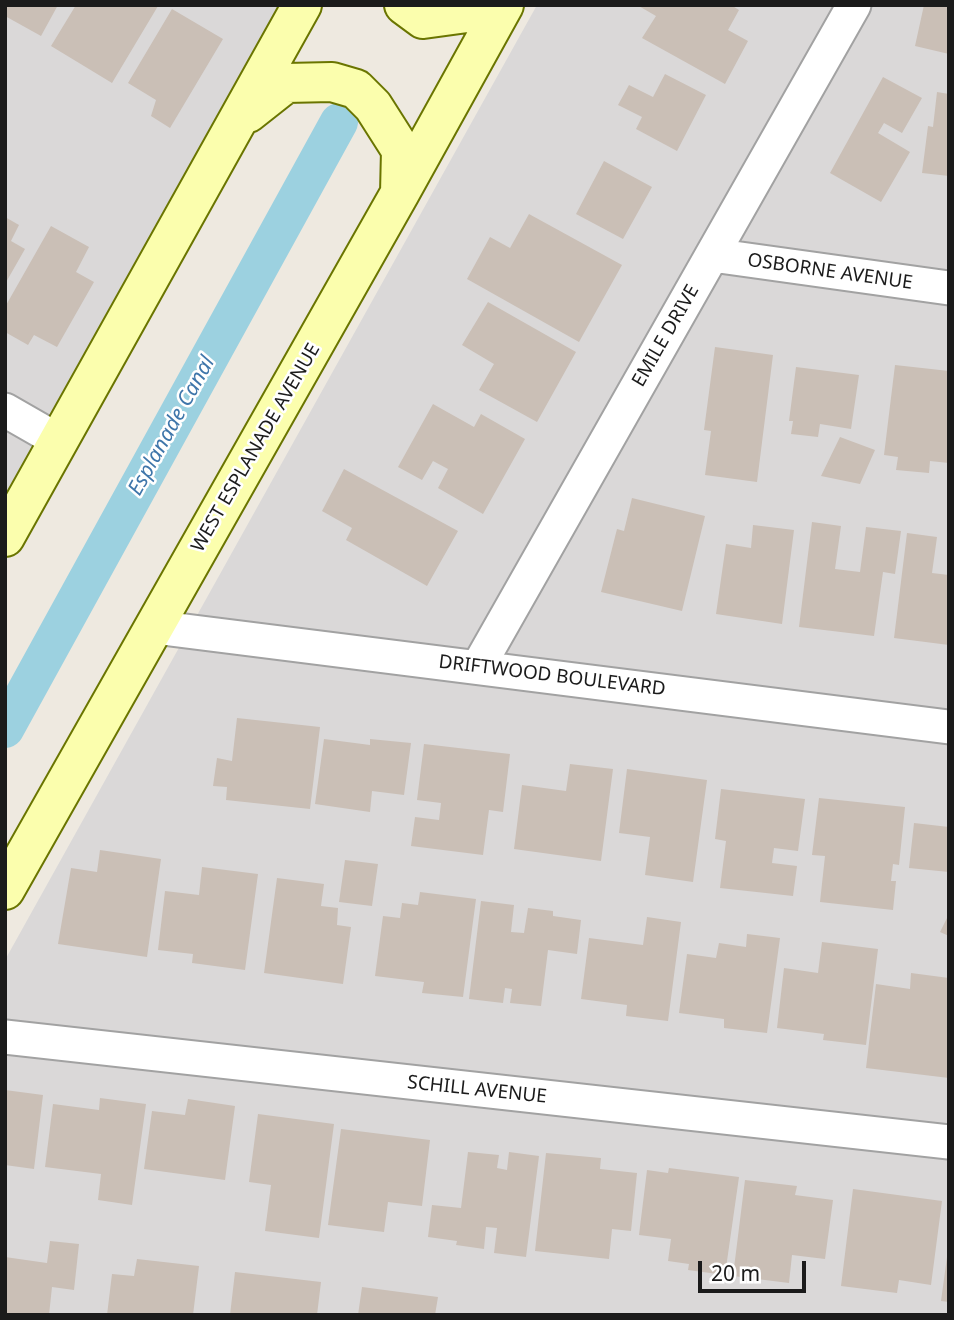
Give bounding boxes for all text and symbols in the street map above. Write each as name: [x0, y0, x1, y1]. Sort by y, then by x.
street label: OSBORNE AVENUE: [746, 249, 914, 295]
street label: EMILE DRIVE: [628, 281, 704, 391]
street label: WEST ESPLANADE AVENUE: [187, 340, 325, 556]
water label: Esplanade Canal: [123, 352, 221, 500]
street label: DRIFTWOOD BOULEVARD: [437, 651, 667, 701]
street label: SCHILL AVENUE: [406, 1071, 548, 1109]
scale bar: [702, 1246, 810, 1290]
text: 20 m: [711, 1259, 760, 1287]

